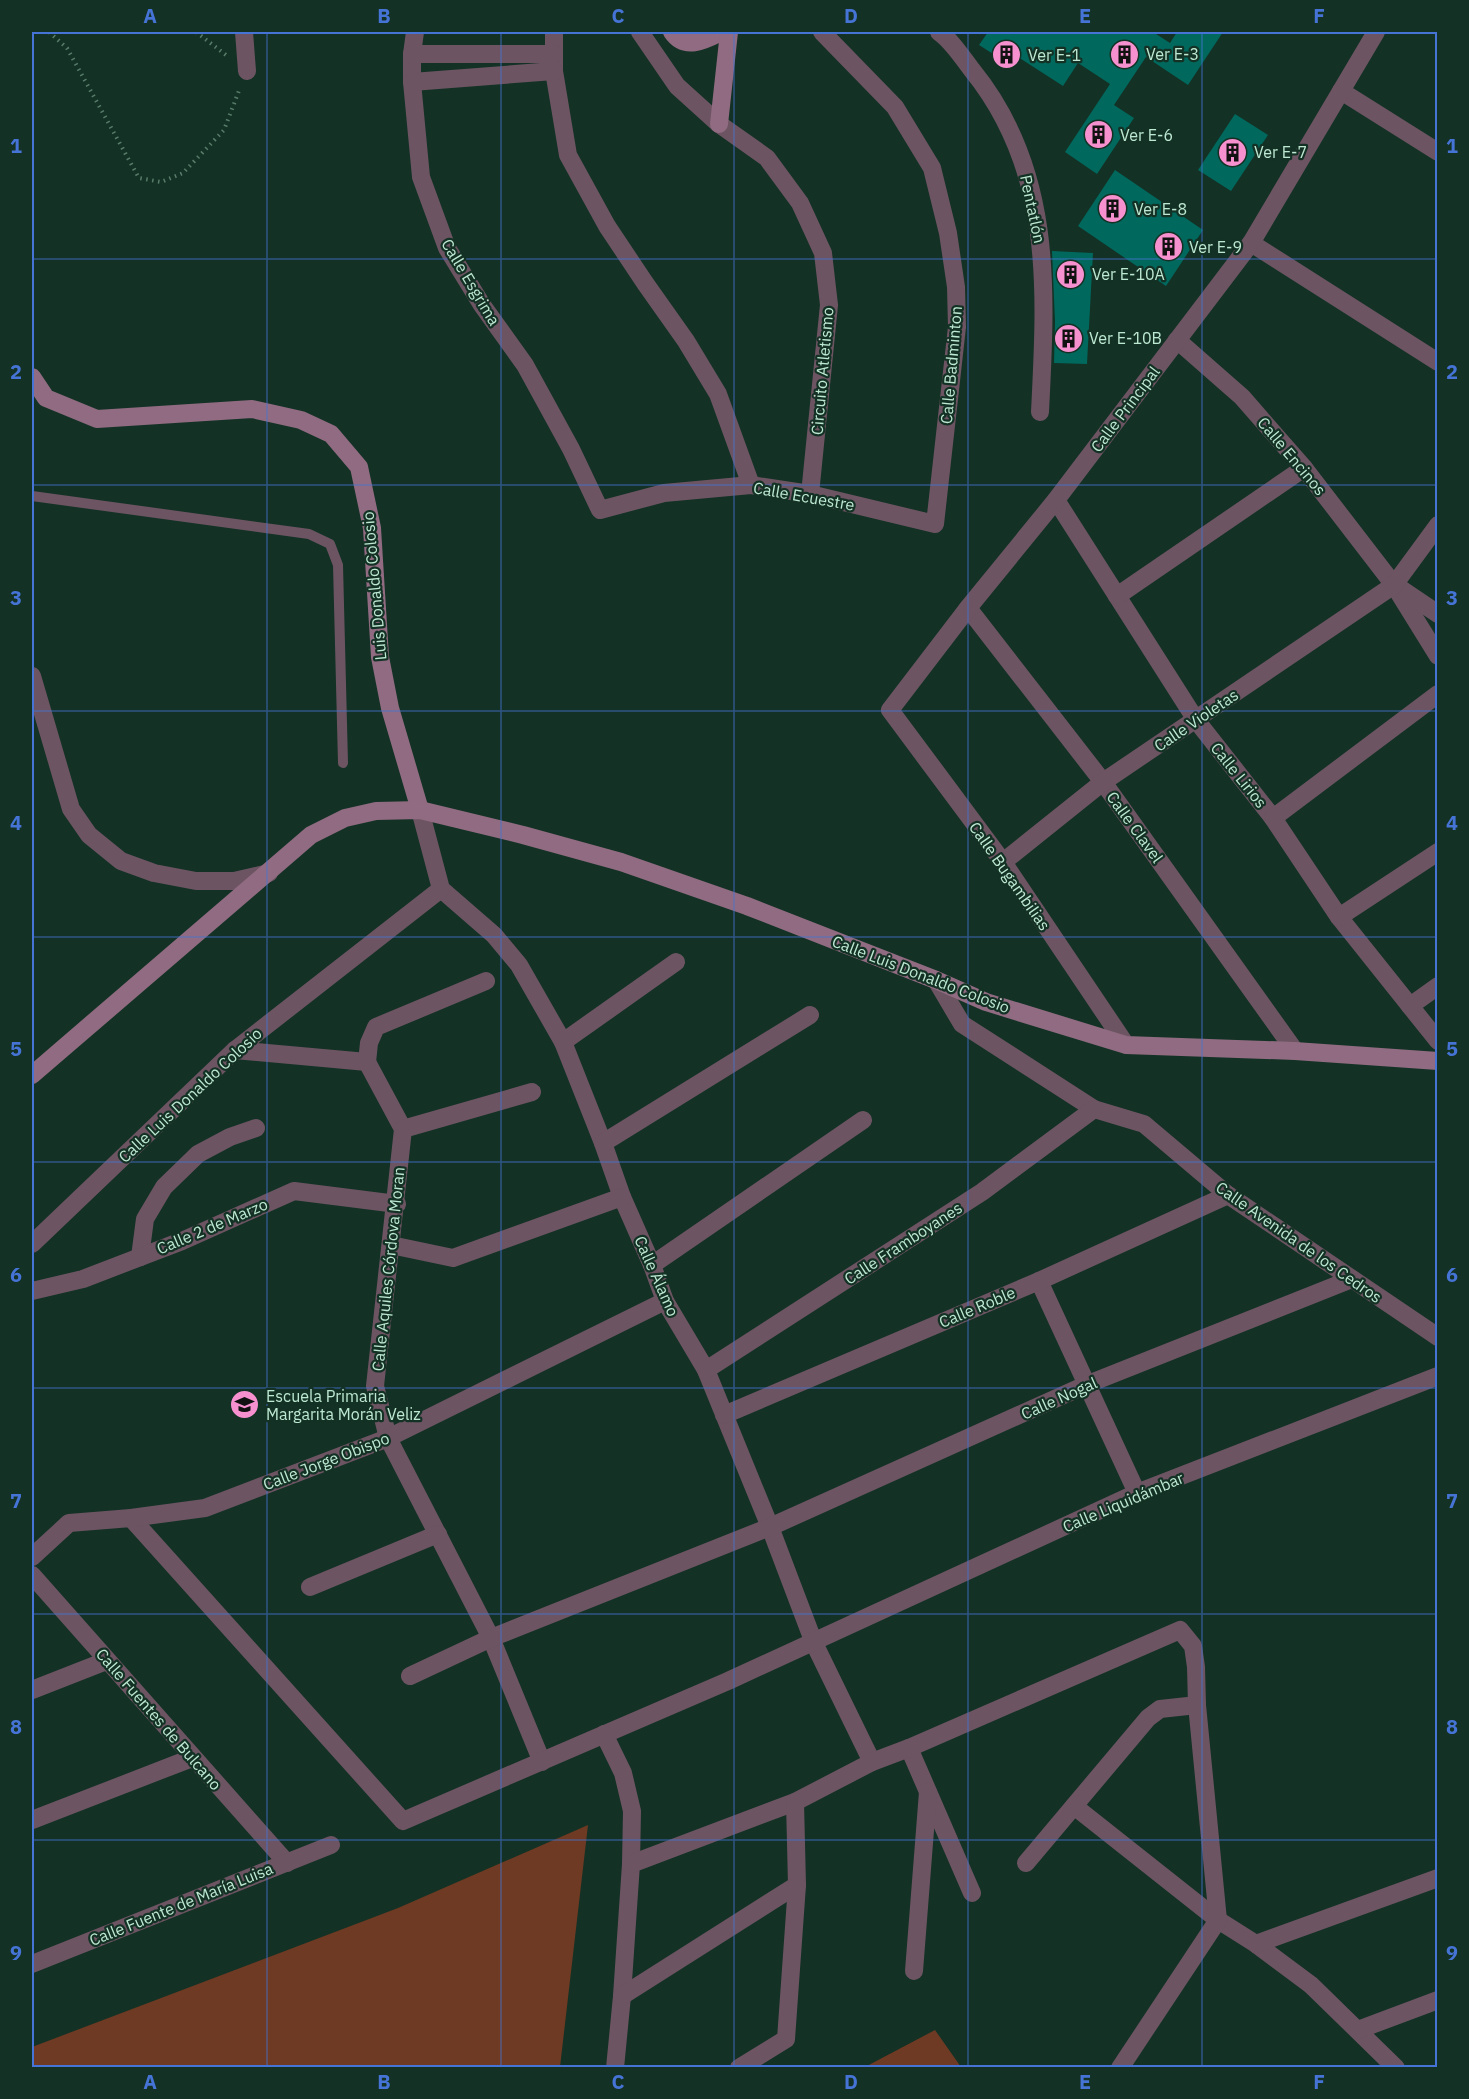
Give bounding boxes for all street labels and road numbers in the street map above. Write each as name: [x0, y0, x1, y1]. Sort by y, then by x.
street label: Pentatlón: [1016, 173, 1050, 245]
street label: Calle Esgrima: [437, 235, 505, 329]
street label: Calle Badminton: [936, 305, 966, 425]
street label: Circuito Atletismo: [806, 306, 838, 436]
street label: Calle Principal: [1086, 362, 1164, 456]
street label: Calle Encinos: [1253, 413, 1331, 499]
street label: Calle Ecuestre: [752, 477, 856, 515]
street label: Luis Donaldo Colosio: [358, 511, 390, 661]
street label: Calle Violetas: [1150, 684, 1242, 756]
street label: Calle Lirios: [1207, 738, 1271, 812]
street label: Calle Clavel: [1102, 787, 1168, 867]
street label: Calle Bugambilias: [965, 818, 1055, 934]
street label: Calle Luis Donaldo Colosio: [829, 931, 1013, 1017]
street label: Calle Luis Donaldo Colosio: [114, 1023, 266, 1167]
street label: Calle Aquiles Córdova Moran: [367, 1166, 409, 1372]
street label: Calle Avenida de los Cedros: [1212, 1177, 1386, 1307]
street label: Calle 2 de Marzo: [154, 1194, 270, 1258]
street label: Calle Framboyanes: [840, 1197, 966, 1289]
street label: Calle Álamo: [630, 1232, 685, 1319]
street label: Calle Roble: [936, 1282, 1018, 1332]
street label: Calle Nogal: [1018, 1372, 1100, 1424]
street label: Calle Jorge Obispo: [260, 1428, 392, 1494]
street label: Calle Liquidámbar: [1059, 1467, 1187, 1537]
street label: Calle Fuentes de Bulcano: [92, 1644, 226, 1794]
street label: Calle Fuente de María Luisa: [86, 1858, 276, 1950]

